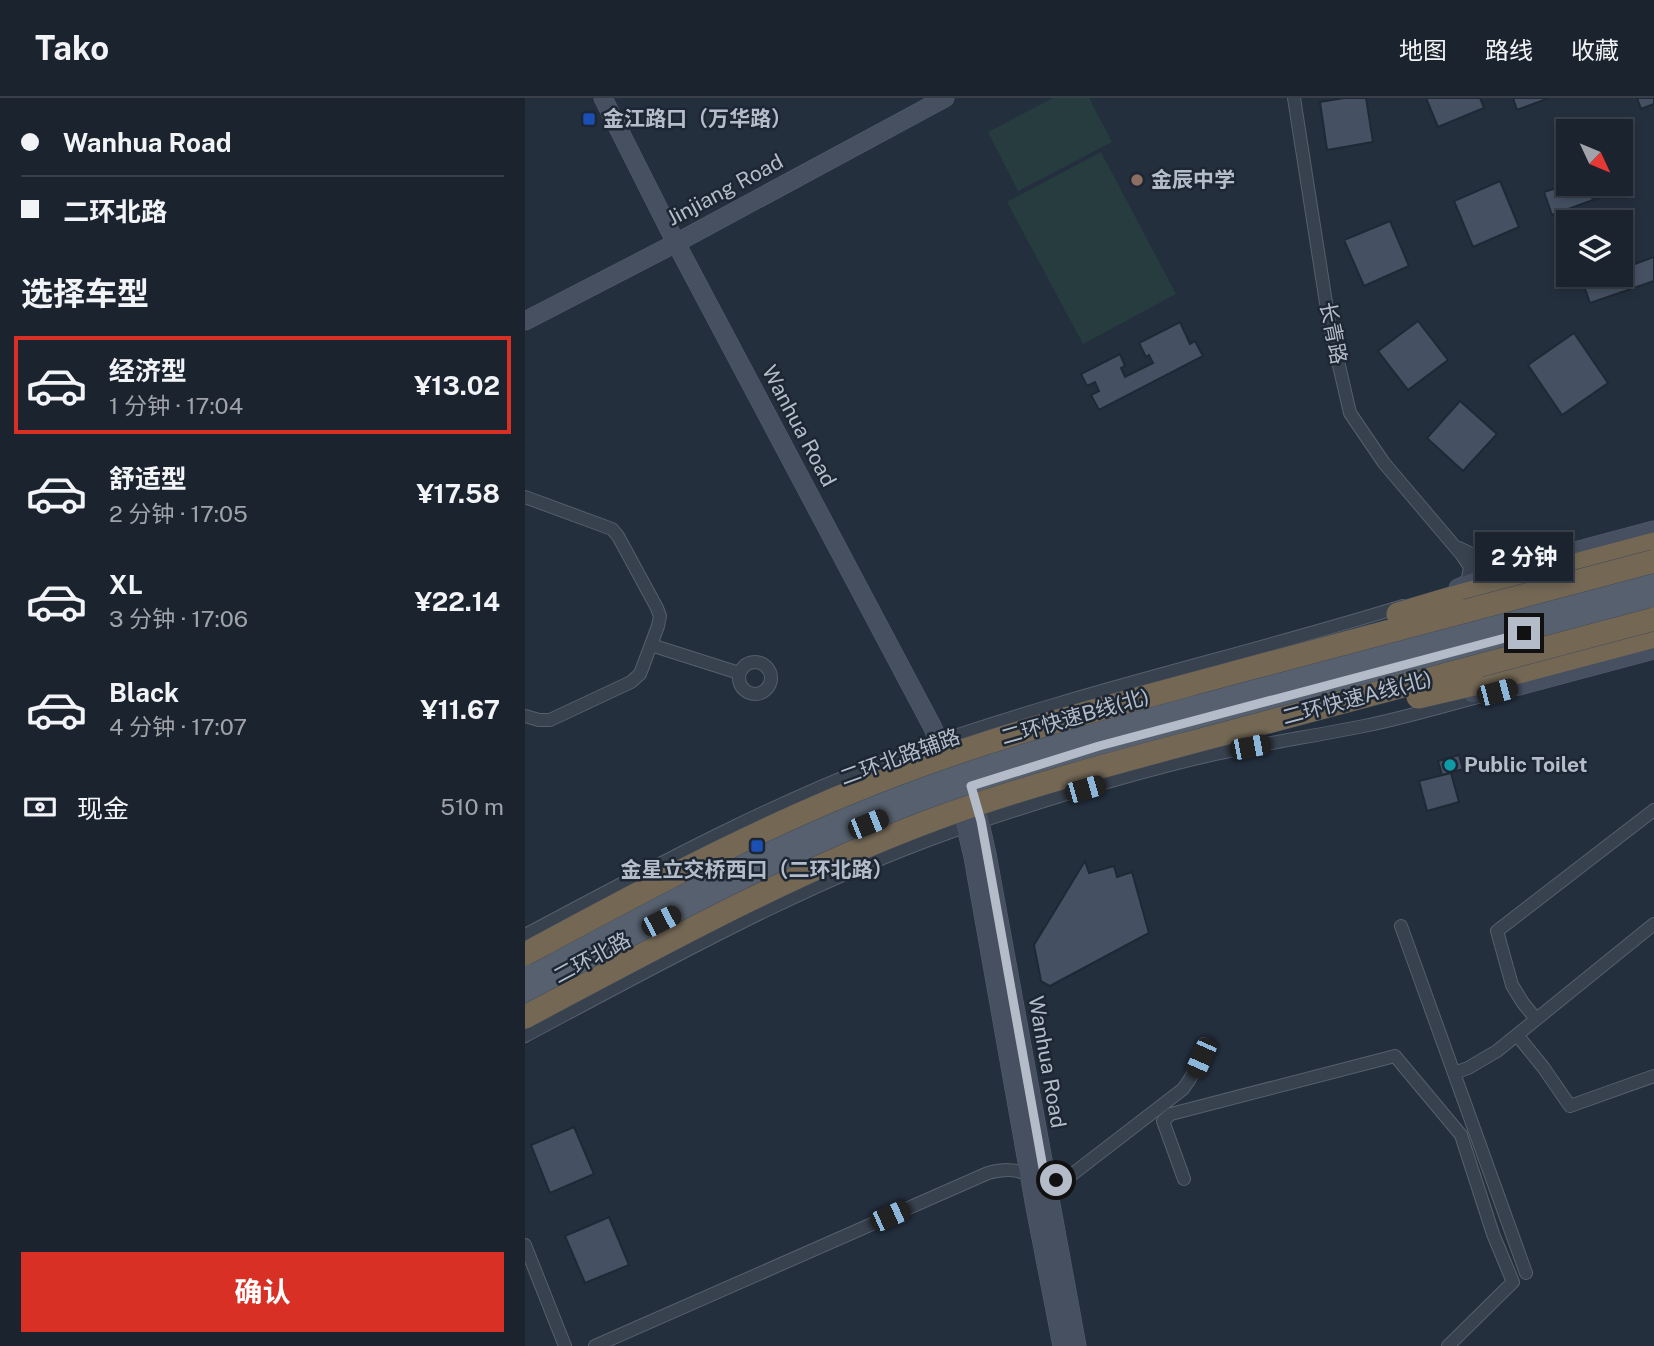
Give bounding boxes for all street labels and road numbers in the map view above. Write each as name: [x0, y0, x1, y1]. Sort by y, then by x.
street label: Jinjiang Road: [662, 148, 787, 231]
street label: 长青路: [1315, 300, 1352, 366]
street label: Wanhua Road: [757, 361, 842, 491]
street label: 二环快速A线(北): [1279, 666, 1434, 729]
street label: 二环快速B线(北): [998, 683, 1152, 750]
street label: 二环北路辅路: [836, 723, 963, 790]
street label: 二环北路: [549, 927, 635, 988]
street label: Wanhua Road: [1024, 994, 1071, 1130]

